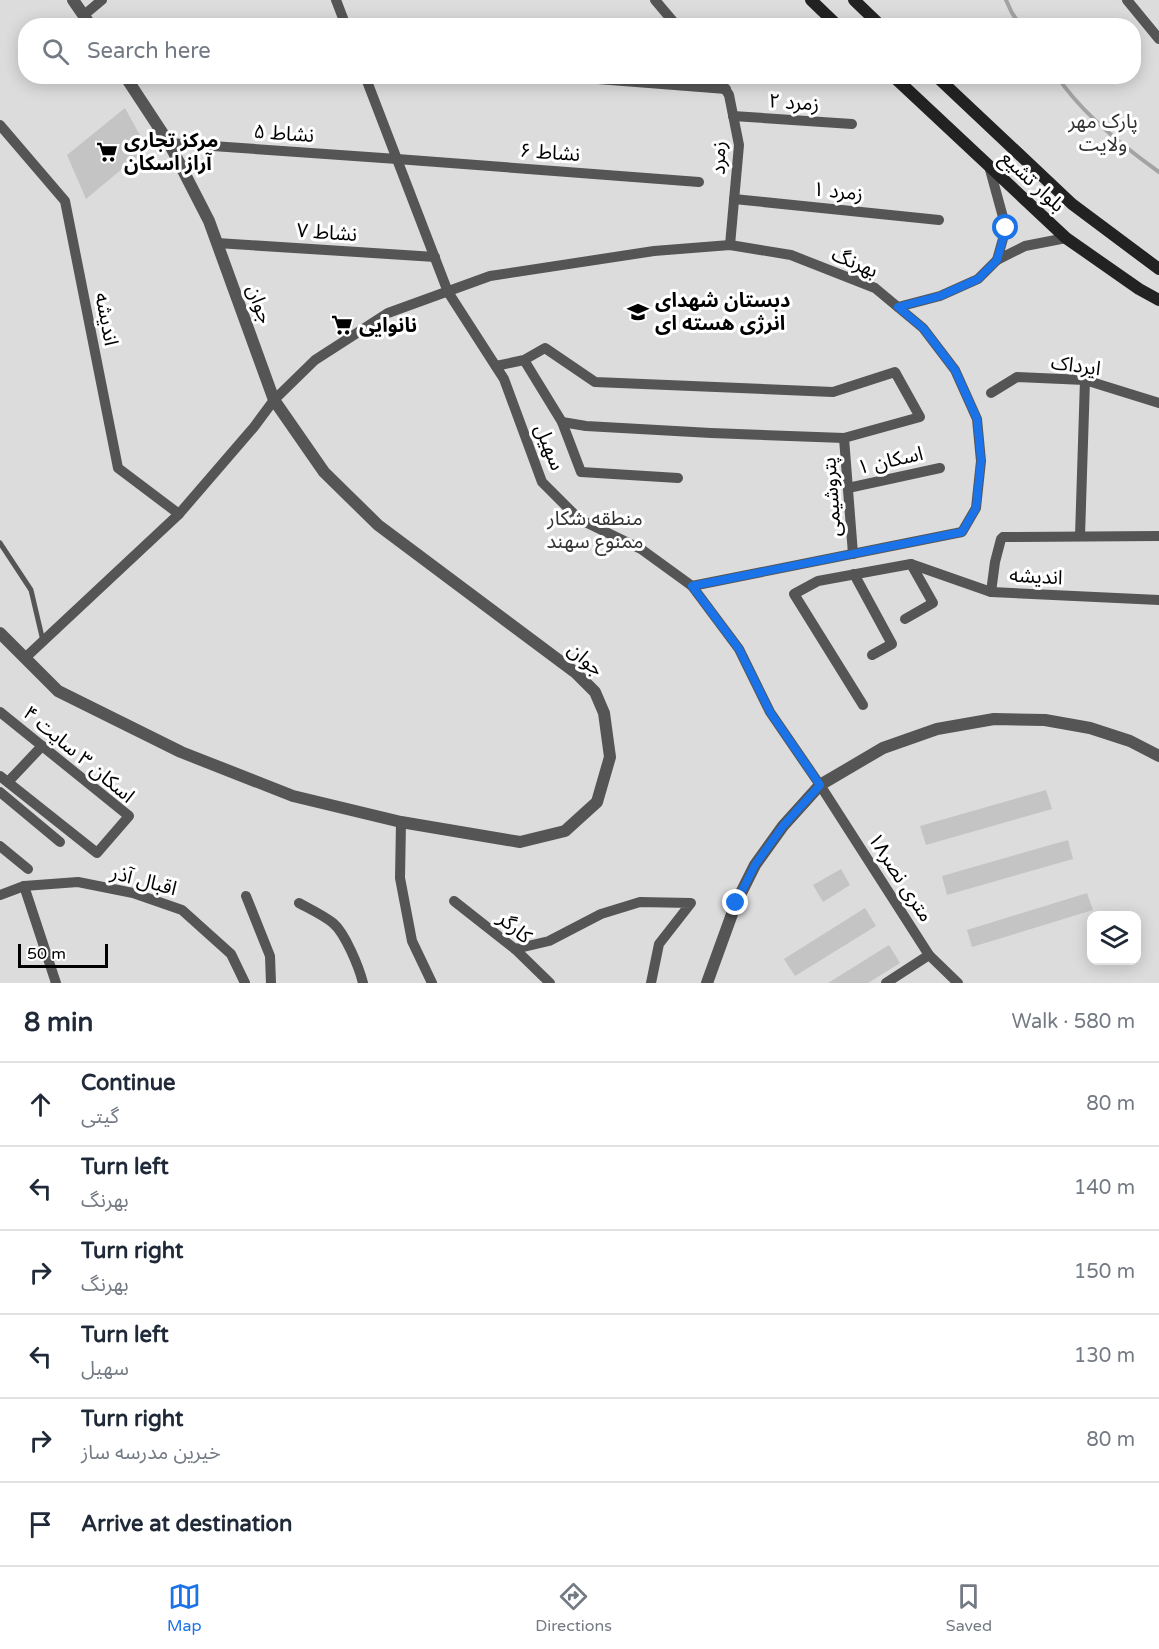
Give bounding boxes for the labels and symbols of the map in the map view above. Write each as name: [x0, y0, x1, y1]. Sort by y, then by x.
street label: زمرد ۲: [768, 89, 820, 117]
park label: پارک مهر ولایت: [1067, 110, 1138, 157]
street label: نشاط ۵: [253, 120, 315, 148]
place label: مرکز تجاری آراز اسکان: [124, 129, 218, 176]
street label: نشاط ۶: [519, 139, 581, 167]
supermarket icon: مرکز تجاری آراز اسکان: [95, 140, 119, 164]
street label: زمرد: [707, 141, 731, 175]
street label: بلوار تشیع: [994, 146, 1069, 219]
street label: زمرد ۱: [811, 177, 864, 207]
route start: [992, 214, 1018, 240]
street label: نشاط ۷: [296, 219, 358, 247]
street label: بهرنگ: [828, 243, 881, 283]
street label: جوان: [241, 282, 277, 327]
place label: دبستان شهدای انرژی هسته ای: [655, 289, 790, 336]
street label: اندیشه: [89, 291, 123, 348]
school or university icon: دبستان شهدای انرژی هسته ای: [626, 300, 650, 324]
supermarket icon: نانوایی: [330, 313, 354, 337]
place label: نانوایی: [359, 314, 417, 338]
street label: ایرداک: [1049, 351, 1102, 381]
street label: سهیل: [529, 421, 569, 474]
street label: اسکان ۱: [855, 442, 925, 480]
street label: پتروشیمی: [817, 456, 847, 538]
park label: منطقه شکار ممنوع سهند: [546, 507, 644, 556]
street label: اندیشه: [1009, 564, 1063, 590]
street label: جوان: [562, 638, 608, 682]
street label: اسکان ۳ سایت ۴: [18, 701, 139, 808]
street label: ۱۸متری نصر: [862, 828, 938, 927]
street label: اقبال آذر: [107, 860, 179, 901]
route end: [722, 889, 748, 915]
street label: کارگر: [492, 906, 537, 949]
scale bar: [18, 941, 108, 968]

